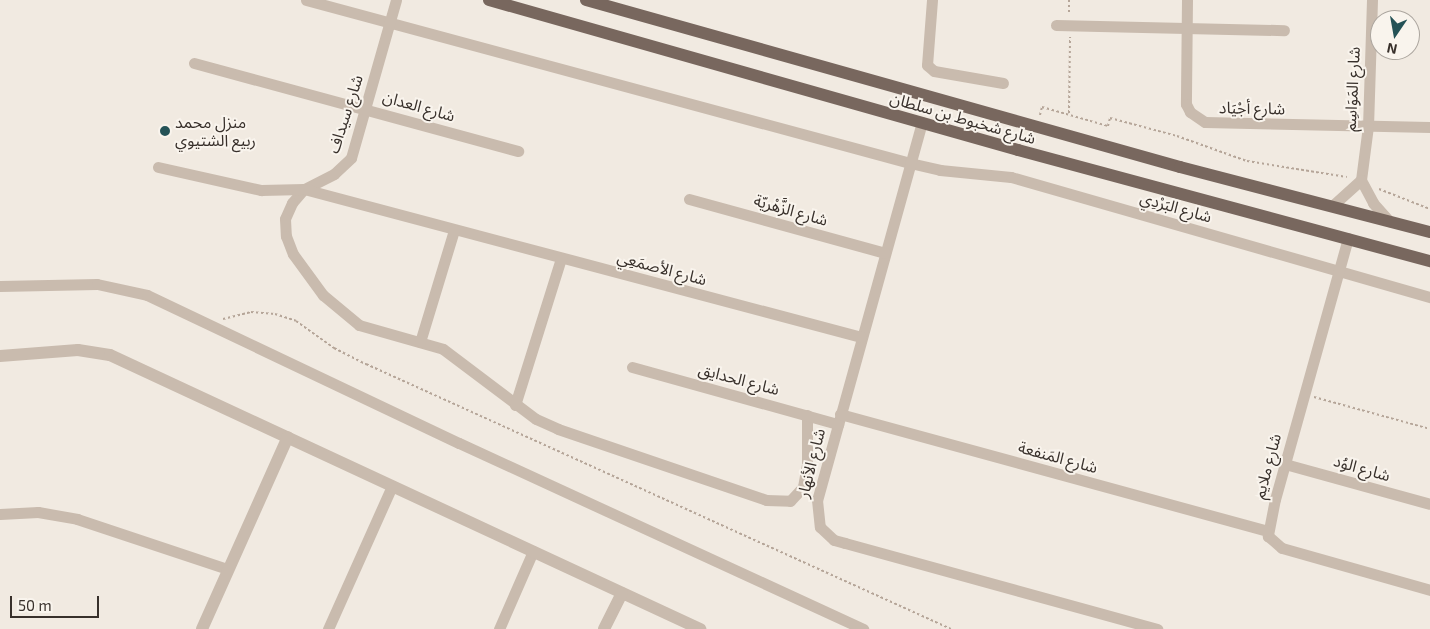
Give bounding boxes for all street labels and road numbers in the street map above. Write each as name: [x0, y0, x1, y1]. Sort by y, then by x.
street label: شارع المَوَاسِم: [1340, 46, 1364, 132]
street label: شارع سيداف: [323, 72, 367, 156]
street label: شارع العدان: [381, 87, 457, 125]
street label: شارع شخبوط بن سلطان: [888, 88, 1038, 148]
street label: شارع أجْيَاد: [1219, 98, 1285, 118]
street label: شارع البَرْدِي: [1138, 188, 1214, 226]
street label: شارع الزَّهْريّة: [752, 190, 830, 230]
street label: شارع الأصمَعِي: [615, 247, 709, 289]
street label: شارع الحدايق: [696, 359, 782, 399]
street label: شارع الأنهار: [793, 426, 829, 500]
street label: شارع ملايم: [1249, 431, 1285, 501]
street label: شارع المَنفعة: [1016, 437, 1100, 477]
street label: شارع الوُد: [1332, 451, 1392, 485]

